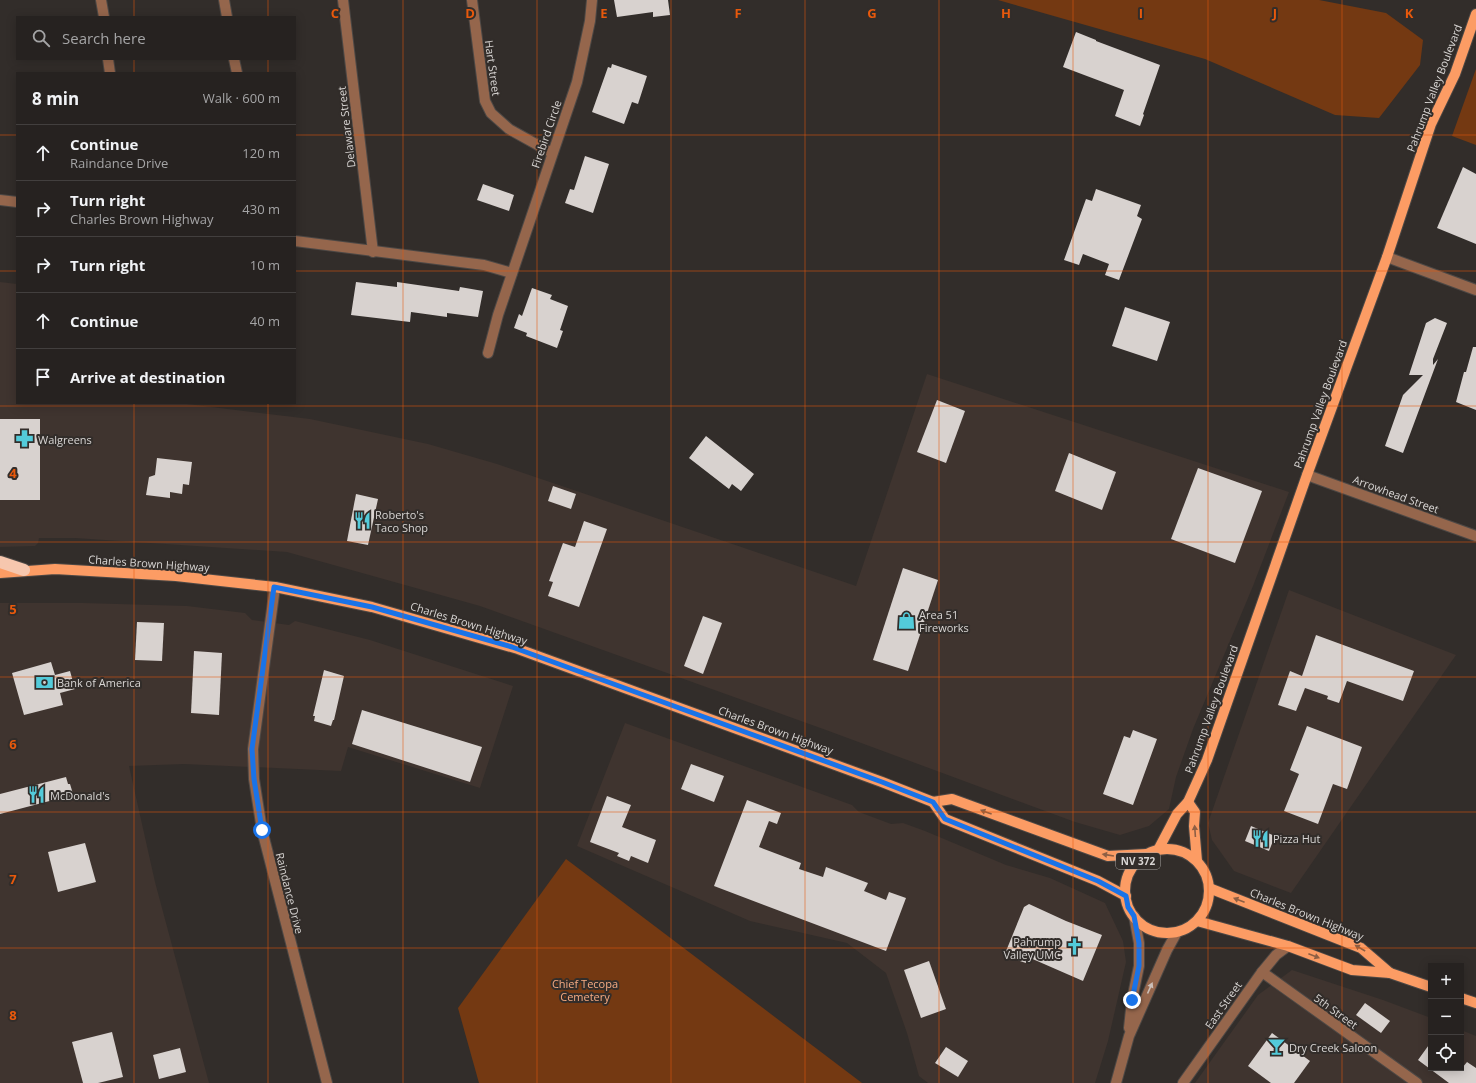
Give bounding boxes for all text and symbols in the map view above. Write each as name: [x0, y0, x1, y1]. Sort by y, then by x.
text: C: [331, 4, 339, 22]
text: D: [465, 4, 475, 22]
text: E: [600, 4, 608, 22]
text: F: [734, 4, 742, 22]
text: G: [867, 4, 877, 22]
text: H: [1001, 4, 1011, 22]
text: I: [1139, 4, 1143, 22]
text: J: [1272, 4, 1277, 22]
text: K: [1405, 4, 1414, 22]
search box: [16, 16, 296, 60]
street label: Pahrump Valley Boulevard: [1403, 22, 1465, 154]
icon: search: [30, 27, 52, 49]
text: Search here: [62, 28, 146, 48]
street label: Hart Street: [482, 39, 504, 97]
street label: Delaware Street: [334, 85, 358, 169]
text: 8 min: [32, 87, 79, 110]
text: Walk · 600 m: [203, 89, 280, 107]
street label: Firebird Circle: [527, 98, 565, 170]
text: Continue: [70, 134, 138, 154]
icon: ahead: [32, 142, 54, 164]
text: 120 m: [242, 144, 280, 162]
text: Raindance Drive: [70, 154, 168, 172]
text: Turn right: [70, 190, 145, 210]
icon: right: [32, 198, 54, 220]
text: 430 m: [242, 200, 280, 218]
text: Charles Brown Highway: [70, 210, 214, 228]
icon: right: [32, 254, 54, 276]
text: Turn right: [70, 255, 145, 275]
text: 10 m: [250, 256, 280, 274]
icon: ahead: [32, 310, 54, 332]
text: Continue: [70, 311, 138, 331]
text: 40 m: [250, 312, 280, 330]
street label: Pahrump Valley Boulevard: [1290, 338, 1350, 470]
icon: arrive: [32, 366, 54, 388]
text: Arrive at destination: [70, 367, 225, 387]
pharmacy icon: Walgreens: [15, 429, 35, 449]
place label: Walgreens: [38, 432, 92, 447]
text: 4: [9, 464, 17, 482]
street label: Arrowhead Street: [1351, 471, 1441, 517]
place label: Roberto's Taco Shop: [375, 507, 428, 535]
restaurant icon: Roberto's Taco Shop: [352, 510, 372, 530]
street label: Charles Brown Highway: [88, 551, 211, 575]
street label: Charles Brown Highway: [409, 598, 530, 648]
text: 5: [9, 600, 17, 618]
place label: Area 51 Fireworks: [919, 607, 969, 635]
shop icon: Area 51 Fireworks: [896, 610, 916, 630]
street label: Pahrump Valley Boulevard: [1181, 643, 1241, 775]
bank icon: Bank of America: [34, 672, 54, 692]
place label: Bank of America: [57, 675, 141, 690]
street label: Charles Brown Highway: [716, 702, 836, 758]
text: 6: [9, 735, 17, 753]
restaurant icon: McDonald's: [27, 785, 47, 805]
place label: McDonald's: [50, 788, 110, 803]
one-way arrow: [980, 808, 992, 814]
route start: [253, 821, 271, 839]
one-way arrow: [1191, 825, 1198, 837]
restaurant icon: Pizza Hut: [1250, 828, 1270, 848]
place label: Pizza Hut: [1273, 831, 1321, 846]
street label: Raindance Drive: [273, 851, 307, 935]
one-way arrow: [1102, 852, 1115, 858]
road number: NV 372: [1116, 853, 1160, 869]
text: 7: [9, 870, 17, 888]
street label: Charles Brown Highway: [1248, 884, 1367, 944]
one-way arrow: [1233, 896, 1245, 902]
place label: Pahrump Valley UMC: [1003, 934, 1061, 962]
church icon: Pahrump Valley UMC: [1064, 937, 1084, 957]
one-way arrow: [1354, 945, 1366, 952]
one-way arrow: [1309, 953, 1321, 959]
map controls: [1428, 963, 1464, 1071]
button: +: [1428, 963, 1464, 999]
park label: Chief Tecopa Cemetery: [552, 976, 618, 1004]
street label: East Street: [1201, 978, 1245, 1032]
one-way arrow: [1147, 982, 1153, 993]
street label: 5th Street: [1311, 990, 1361, 1032]
route end: [1123, 991, 1141, 1009]
button: −: [1428, 999, 1464, 1035]
text: 8: [9, 1006, 17, 1024]
button: locate: [1428, 1035, 1464, 1071]
bar icon: Dry Creek Saloon: [1266, 1037, 1286, 1057]
place label: Dry Creek Saloon: [1289, 1040, 1377, 1055]

